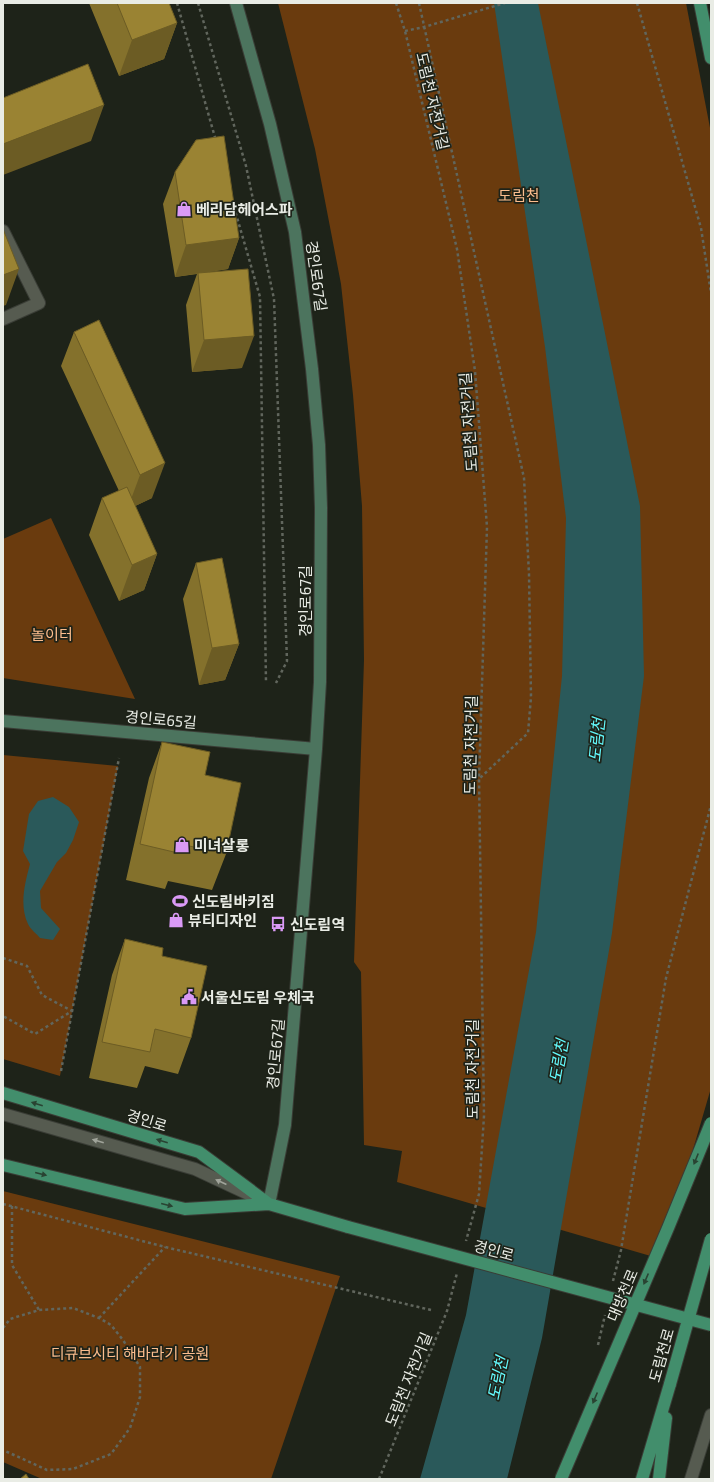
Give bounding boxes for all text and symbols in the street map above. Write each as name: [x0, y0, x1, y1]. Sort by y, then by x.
street label: 도림천 자전거길: [413, 50, 453, 152]
park label: 도림천: [498, 186, 540, 204]
shop icon: 베리담헤어스파: [175, 200, 193, 218]
place label: 베리담헤어스파: [196, 200, 293, 218]
street label: 경인로67길: [303, 239, 331, 313]
street label: 도림천 자전거길: [456, 372, 480, 472]
street label: 경인로67길: [296, 565, 314, 637]
park label: 놀이터: [31, 625, 73, 643]
street label: 도림천 자전거길: [460, 695, 480, 795]
street label: 경인로65길: [124, 707, 198, 731]
water label: 도림천: [584, 715, 608, 763]
shop icon: 미녀살롱: [173, 836, 191, 854]
place label: 미녀살롱: [194, 836, 249, 854]
sports icon: 신도림바키짐: [171, 892, 189, 910]
place label: 신도림바키짐: [192, 892, 275, 910]
shop icon: 뷰티디자인: [167, 911, 185, 929]
place label: 뷰티디자인: [188, 911, 257, 929]
bus stop icon: 신도림역: [269, 915, 287, 933]
place label: 신도림역: [290, 915, 345, 933]
public building icon: 서울신도림 우체국: [180, 988, 198, 1006]
place label: 서울신도림 우체국: [201, 988, 315, 1006]
street label: 경인로67길: [263, 1018, 287, 1090]
street label: 도림천 자전거길: [463, 1019, 481, 1119]
water label: 도림천: [545, 1035, 572, 1084]
one-way arrow: [31, 1101, 43, 1107]
street label: 경인로: [125, 1105, 169, 1135]
one-way arrow: [91, 1138, 103, 1144]
one-way arrow: [155, 1138, 167, 1144]
one-way arrow: [693, 1153, 699, 1165]
one-way arrow: [35, 1172, 47, 1178]
one-way arrow: [215, 1179, 227, 1185]
one-way arrow: [161, 1202, 173, 1208]
street label: 경인로: [472, 1236, 516, 1264]
street label: 대방천로: [603, 1266, 641, 1324]
one-way arrow: [643, 1273, 649, 1285]
street label: 도림천로: [645, 1326, 677, 1384]
street label: 도림천 자전거길: [381, 1329, 435, 1429]
park label: 디큐브시티 해바라기 공원: [51, 1344, 209, 1362]
water label: 도림천: [483, 1352, 511, 1402]
one-way arrow: [592, 1393, 598, 1405]

